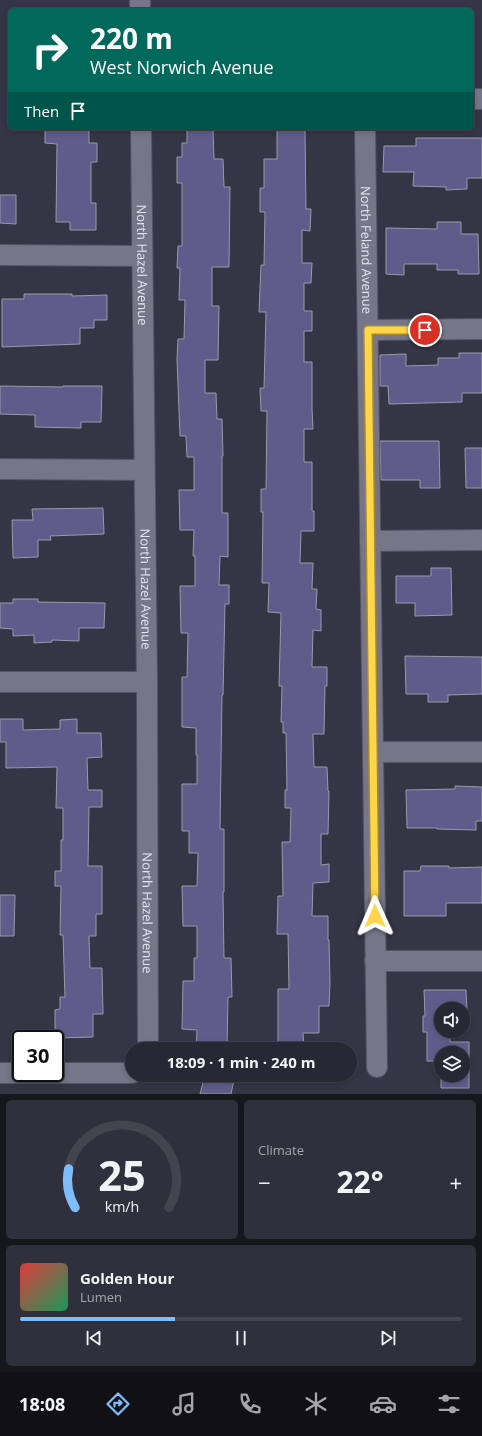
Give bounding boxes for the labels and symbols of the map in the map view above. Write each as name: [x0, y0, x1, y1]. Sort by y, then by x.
street label: North Feland Avenue: [357, 186, 376, 314]
street label: North Hazel Avenue: [133, 204, 152, 326]
pin: [408, 313, 442, 347]
street label: North Hazel Avenue: [136, 528, 156, 650]
street label: North Hazel Avenue: [138, 852, 157, 974]
position arrow: [354, 895, 396, 937]
speed limit sign: 30: [12, 1030, 64, 1082]

